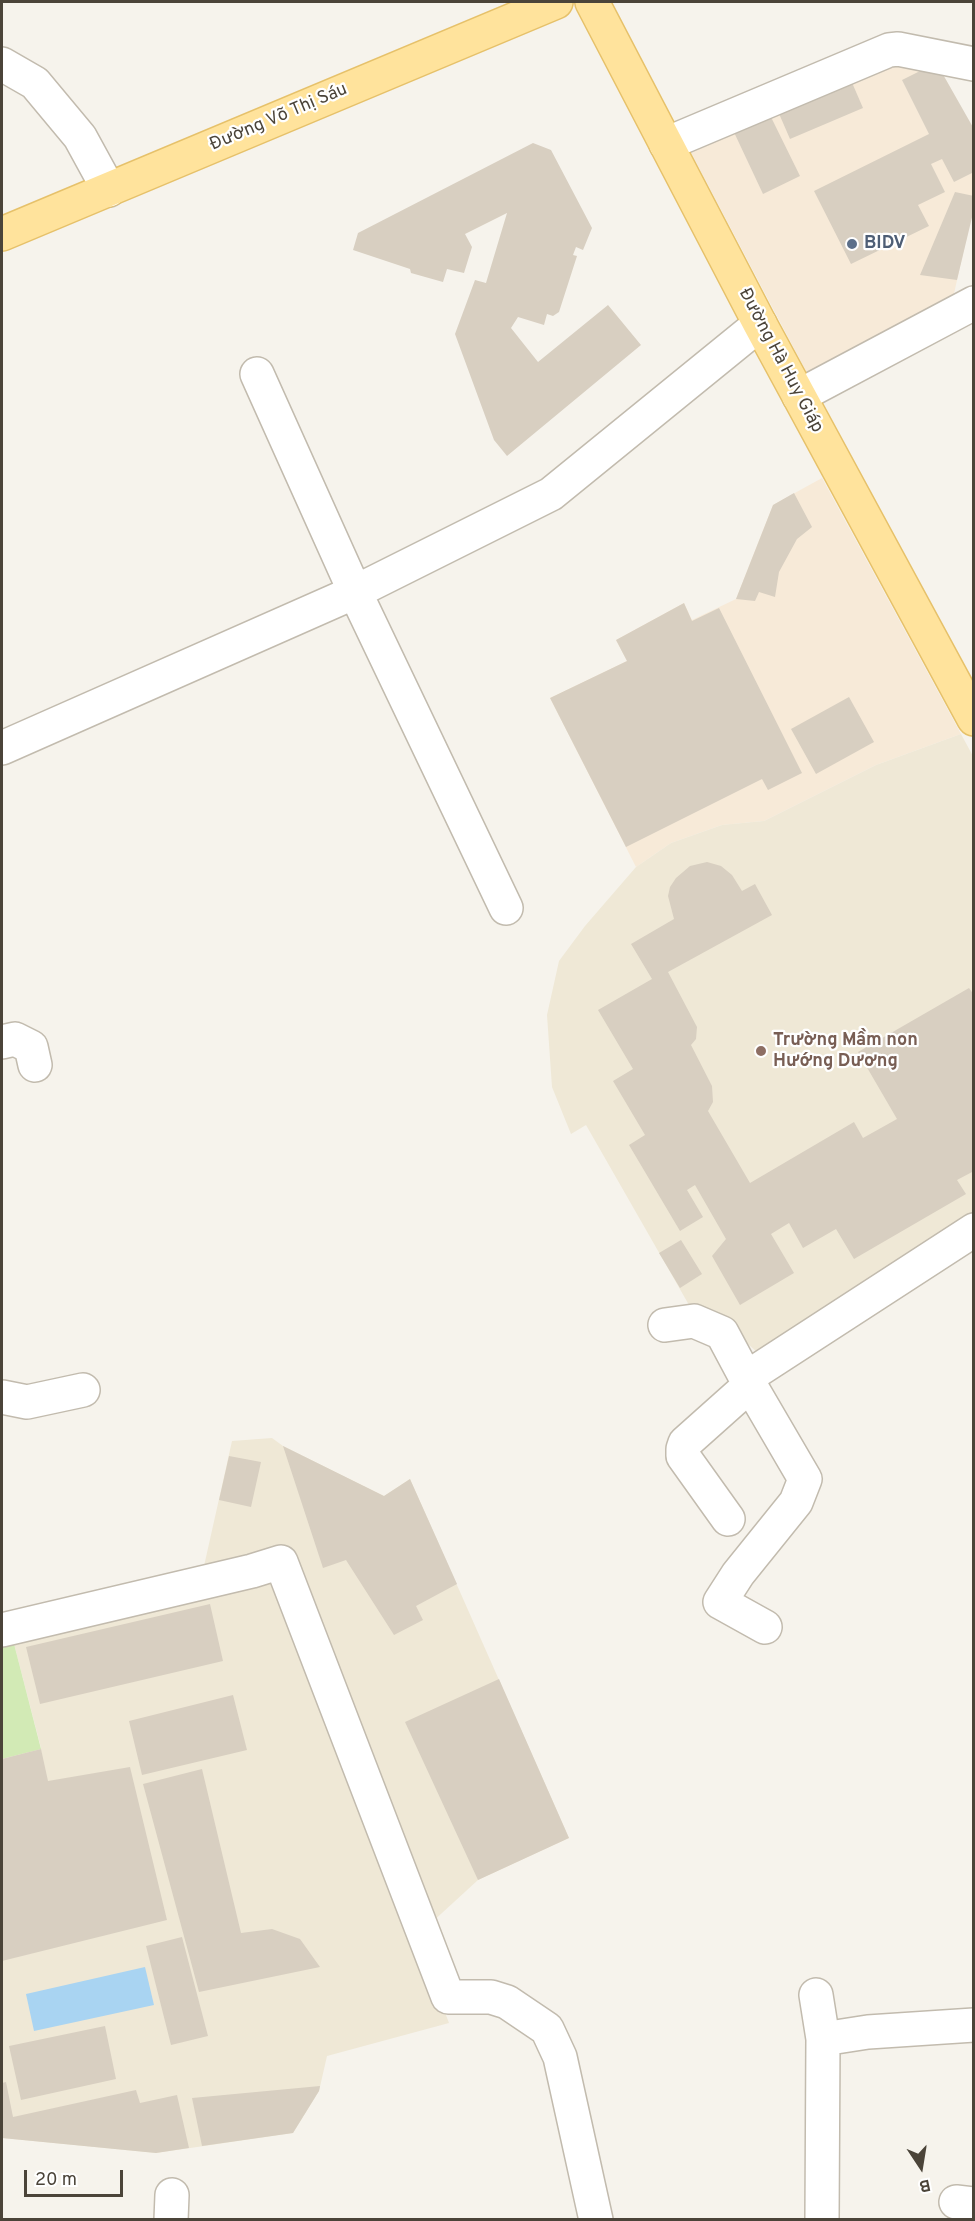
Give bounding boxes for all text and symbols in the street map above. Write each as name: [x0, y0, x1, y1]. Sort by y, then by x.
street label: Đường Võ Thị Sáu: [207, 79, 351, 157]
place label: BIDV: [864, 233, 906, 255]
marker: BIDV: [845, 237, 859, 251]
street label: Đường Hà Huy Giáp: [733, 285, 827, 437]
place label: Trường Mầm non Hướng Dương: [773, 1030, 918, 1072]
marker: Trường Mầm non Hướng Dương: [754, 1044, 768, 1058]
north arrow: [891, 2137, 951, 2197]
scale bar: [27, 2158, 126, 2196]
text: 20 m: [35, 2169, 77, 2192]
text: B: [917, 2174, 932, 2196]

